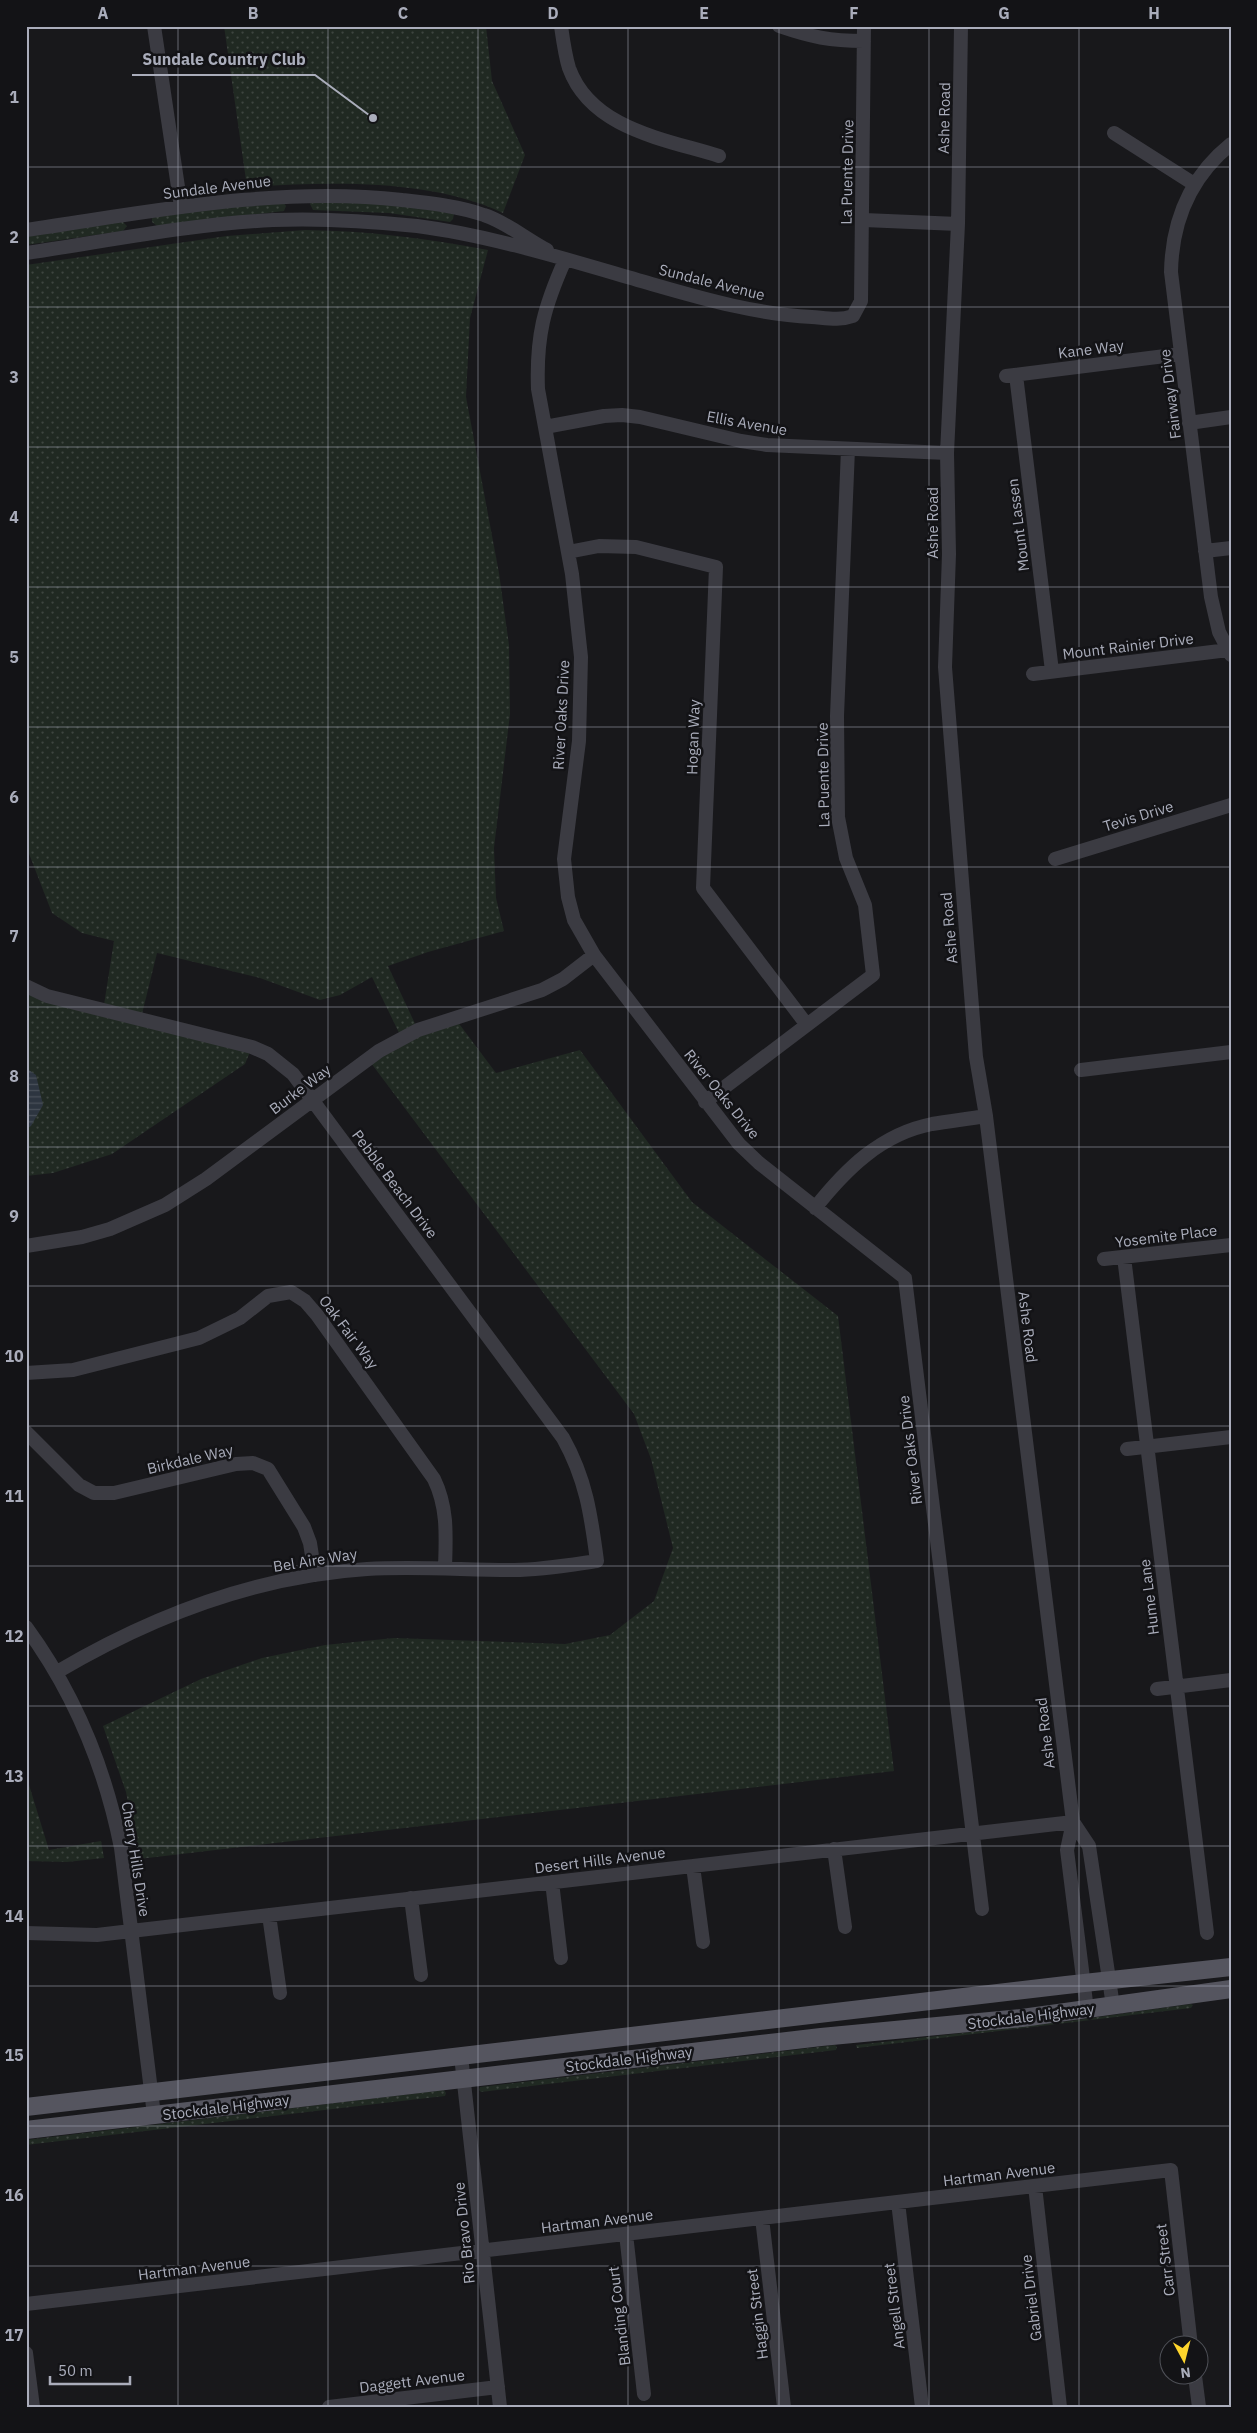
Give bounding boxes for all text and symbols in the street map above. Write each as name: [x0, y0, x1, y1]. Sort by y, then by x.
text: A: [98, 3, 109, 23]
text: B: [248, 3, 259, 23]
text: C: [398, 3, 408, 23]
text: D: [547, 3, 559, 23]
text: E: [699, 3, 709, 23]
text: F: [849, 3, 859, 23]
text: G: [998, 3, 1010, 23]
text: H: [1148, 3, 1160, 23]
callout: Sundale Country Club: [132, 44, 315, 75]
text: Sundale Country Club: [142, 49, 306, 69]
street label: Ashe Road: [934, 82, 954, 154]
text: 1: [9, 87, 19, 107]
street label: La Puente Drive: [837, 119, 857, 225]
street label: Sundale Avenue: [162, 171, 272, 203]
text: 2: [9, 227, 19, 247]
street label: Sundale Avenue: [657, 260, 767, 304]
street label: Kane Way: [1057, 335, 1126, 362]
street label: Fairway Drive: [1155, 348, 1185, 440]
text: 3: [9, 367, 19, 387]
street label: Ellis Avenue: [705, 407, 789, 439]
street label: Mount Lassen: [1003, 478, 1033, 572]
street label: Ashe Road: [923, 487, 942, 559]
text: 4: [9, 507, 19, 527]
street label: Mount Rainier Drive: [1061, 629, 1195, 663]
text: 5: [9, 647, 19, 667]
street label: River Oaks Drive: [549, 660, 573, 770]
street label: Hogan Way: [682, 698, 704, 775]
street label: La Puente Drive: [813, 722, 833, 828]
text: 6: [9, 787, 19, 807]
street label: Tevis Drive: [1101, 796, 1175, 836]
street label: Ashe Road: [936, 891, 962, 965]
text: 7: [9, 926, 19, 946]
street label: River Oaks Drive: [680, 1045, 764, 1143]
street label: Burke Way: [266, 1059, 335, 1118]
text: 8: [9, 1066, 19, 1086]
street label: Pebble Beach Drive: [348, 1126, 442, 1242]
text: 9: [9, 1206, 19, 1226]
street label: Yosemite Place: [1114, 1220, 1218, 1252]
street label: Ashe Road: [1014, 1290, 1042, 1364]
street label: Oak Fair Way: [315, 1291, 383, 1373]
text: 10: [4, 1346, 24, 1366]
street label: River Oaks Drive: [894, 1394, 926, 1506]
street label: Birkdale Way: [145, 1440, 235, 1478]
text: 11: [4, 1486, 24, 1506]
street label: Bel Aire Way: [272, 1544, 359, 1576]
street label: Hume Lane: [1135, 1558, 1163, 1636]
text: 12: [4, 1626, 24, 1646]
street label: Ashe Road: [1031, 1696, 1059, 1770]
text: 13: [4, 1766, 24, 1786]
street label: Cherry Hills Drive: [118, 1800, 154, 1918]
street label: Desert Hills Avenue: [534, 1843, 666, 1877]
text: 14: [4, 1906, 24, 1926]
street label: Stockdale Highway: [966, 1999, 1096, 2033]
street label: Stockdale Highway: [564, 2042, 694, 2076]
text: 15: [4, 2045, 24, 2065]
street label: Stockdale Highway: [161, 2090, 291, 2124]
street label: Hartman Avenue: [942, 2158, 1056, 2190]
street label: Rio Bravo Drive: [449, 2181, 479, 2285]
text: 16: [4, 2185, 24, 2205]
street label: Hartman Avenue: [540, 2205, 654, 2237]
street label: Carr Street: [1151, 2223, 1179, 2297]
street label: Hartman Avenue: [137, 2252, 251, 2284]
street label: Gabriel Drive: [1016, 2254, 1046, 2342]
street label: Angell Street: [879, 2262, 909, 2350]
street label: Blanding Court: [603, 2265, 635, 2367]
street label: Haggin Street: [742, 2267, 772, 2361]
text: 17: [4, 2325, 24, 2345]
north arrow: [1160, 2336, 1210, 2386]
scale bar: [50, 2353, 130, 2385]
text: 50 m: [58, 2361, 93, 2380]
text: N: [1179, 2363, 1192, 2382]
street label: Daggett Avenue: [358, 2365, 466, 2397]

